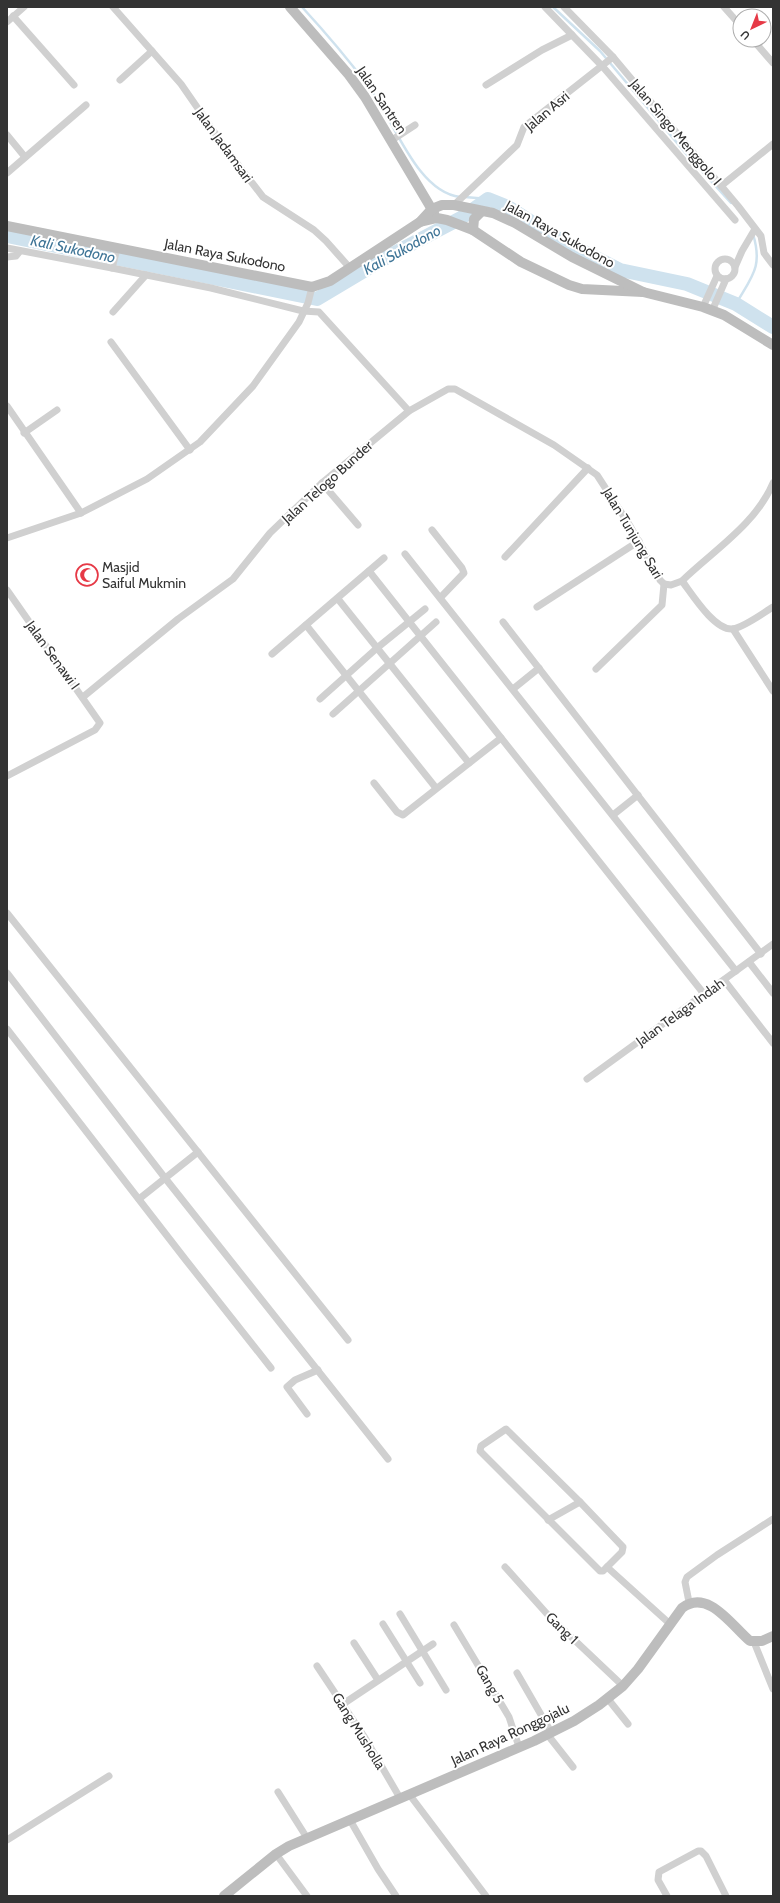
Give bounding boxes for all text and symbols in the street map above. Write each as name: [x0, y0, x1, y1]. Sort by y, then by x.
north arrow: [732, 8, 772, 48]
text: U: [737, 27, 753, 43]
street label: Jalan Santren: [352, 62, 411, 137]
street label: Jalan Singo Menggolo I: [626, 74, 726, 189]
street label: Jalan Asri: [520, 87, 573, 136]
street label: Jalan Jadamsari: [190, 103, 257, 186]
street label: Jalan Raya Sukodono: [501, 196, 618, 272]
water label: Kali Sukodono: [360, 221, 444, 279]
water label: Kali Sukodono: [29, 231, 117, 267]
street label: Jalan Raya Sukodono: [162, 234, 287, 276]
street label: Jalan Telogo Bunder: [277, 436, 377, 528]
street label: Jalan Tunjung Sari: [598, 483, 667, 582]
place label: Masjid Saiful Mukmin: [102, 558, 186, 592]
mosque icon: Masjid Saiful Mukmin: [74, 562, 100, 588]
street label: Jalan Senawi I: [21, 616, 84, 693]
street label: Jalan Telaga Indah: [631, 974, 728, 1051]
street label: Gang 1: [542, 1608, 582, 1648]
street label: Gang 5: [472, 1661, 508, 1707]
street label: Gang Musholla: [328, 1689, 390, 1773]
street label: Jalan Raya Ronggojalu: [447, 1699, 572, 1770]

